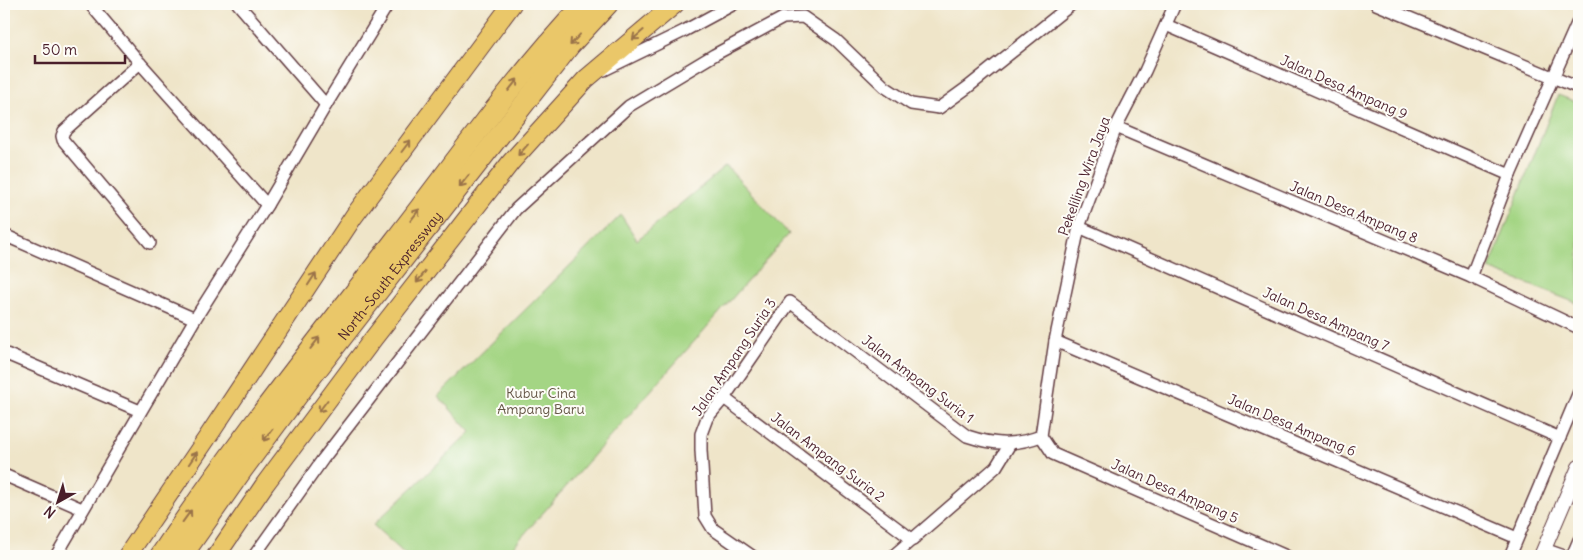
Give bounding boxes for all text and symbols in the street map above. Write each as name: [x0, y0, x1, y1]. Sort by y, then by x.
one-way arrow: [631, 30, 644, 41]
scale bar: [35, 32, 125, 64]
one-way arrow: [569, 33, 581, 46]
text: 50 m: [42, 40, 77, 59]
street label: Jalan Desa Ampang 9: [1278, 51, 1410, 123]
one-way arrow: [508, 78, 518, 92]
street label: Pekeliling Wira Jaya: [1054, 114, 1114, 238]
one-way arrow: [400, 140, 411, 153]
one-way arrow: [517, 143, 529, 156]
one-way arrow: [459, 174, 469, 188]
street label: Jalan Desa Ampang 8: [1287, 177, 1421, 247]
street label: North–South Expressway: [334, 208, 446, 344]
one-way arrow: [409, 209, 420, 222]
one-way arrow: [416, 270, 427, 283]
one-way arrow: [307, 272, 317, 286]
street label: Jalan Desa Ampang 7: [1260, 283, 1392, 355]
street label: Jalan Ampang Suria 3: [688, 295, 780, 419]
street label: Jalan Ampang Suria 1: [858, 331, 978, 427]
one-way arrow: [310, 337, 321, 350]
park label: Kubur Cina Ampang Baru: [497, 384, 585, 418]
street label: Jalan Desa Ampang 6: [1225, 390, 1359, 460]
one-way arrow: [317, 399, 328, 412]
street label: Jalan Ampang Suria 2: [767, 408, 889, 506]
one-way arrow: [263, 428, 274, 441]
one-way arrow: [188, 451, 198, 465]
street label: Jalan Desa Ampang 5: [1109, 455, 1241, 527]
north arrow: [32, 478, 82, 528]
text: N: [40, 502, 59, 522]
one-way arrow: [182, 510, 193, 523]

